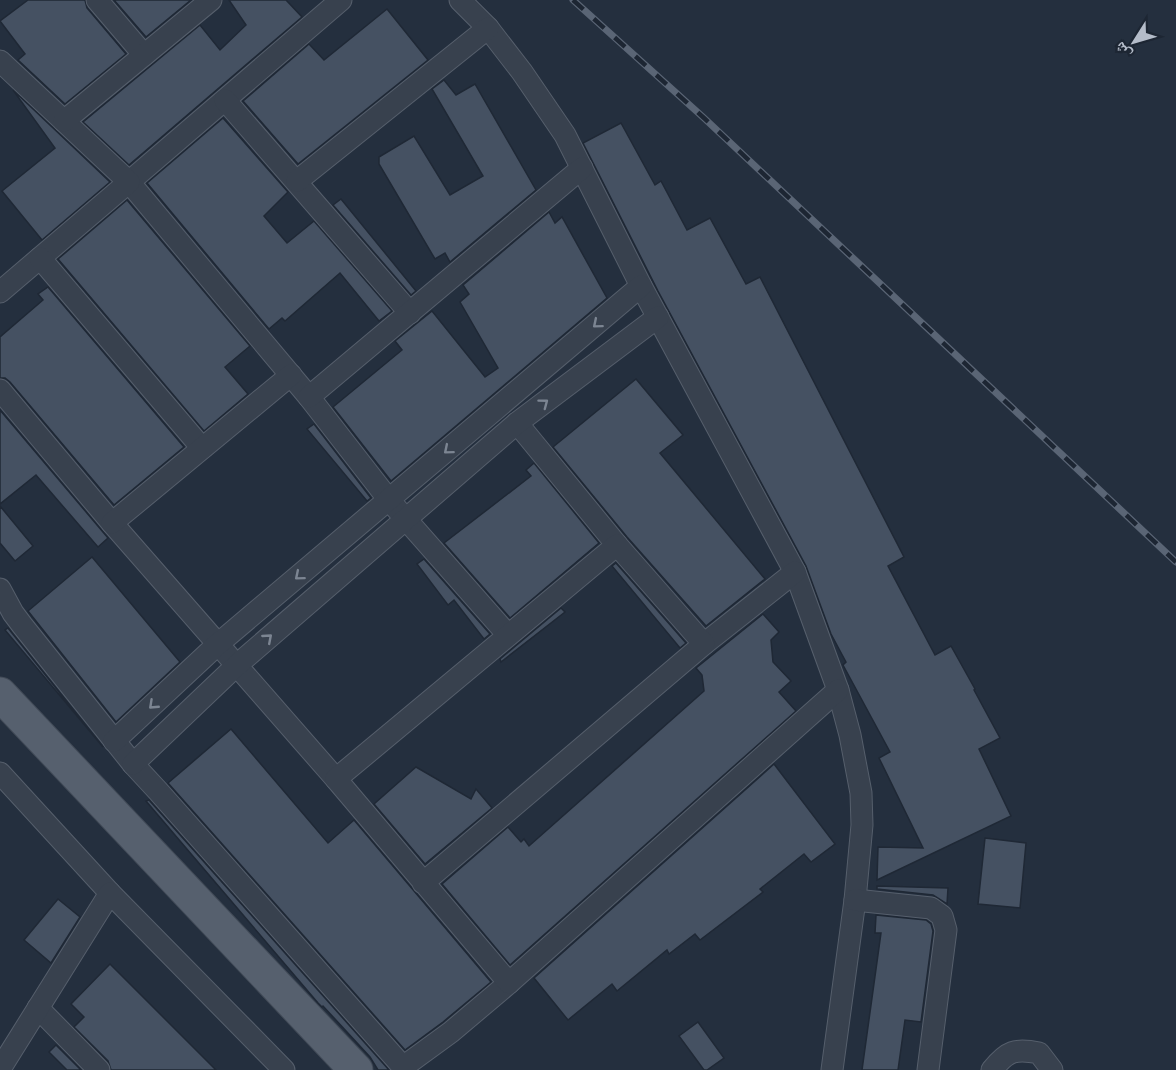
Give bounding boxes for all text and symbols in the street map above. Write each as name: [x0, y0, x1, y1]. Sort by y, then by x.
north arrow: [1104, 12, 1164, 72]
text: ش: [1109, 38, 1135, 64]
one-way arrow: [593, 316, 604, 327]
one-way arrow: [538, 399, 549, 410]
one-way arrow: [444, 443, 455, 454]
one-way arrow: [295, 569, 306, 580]
one-way arrow: [261, 634, 272, 645]
one-way arrow: [150, 698, 160, 709]

